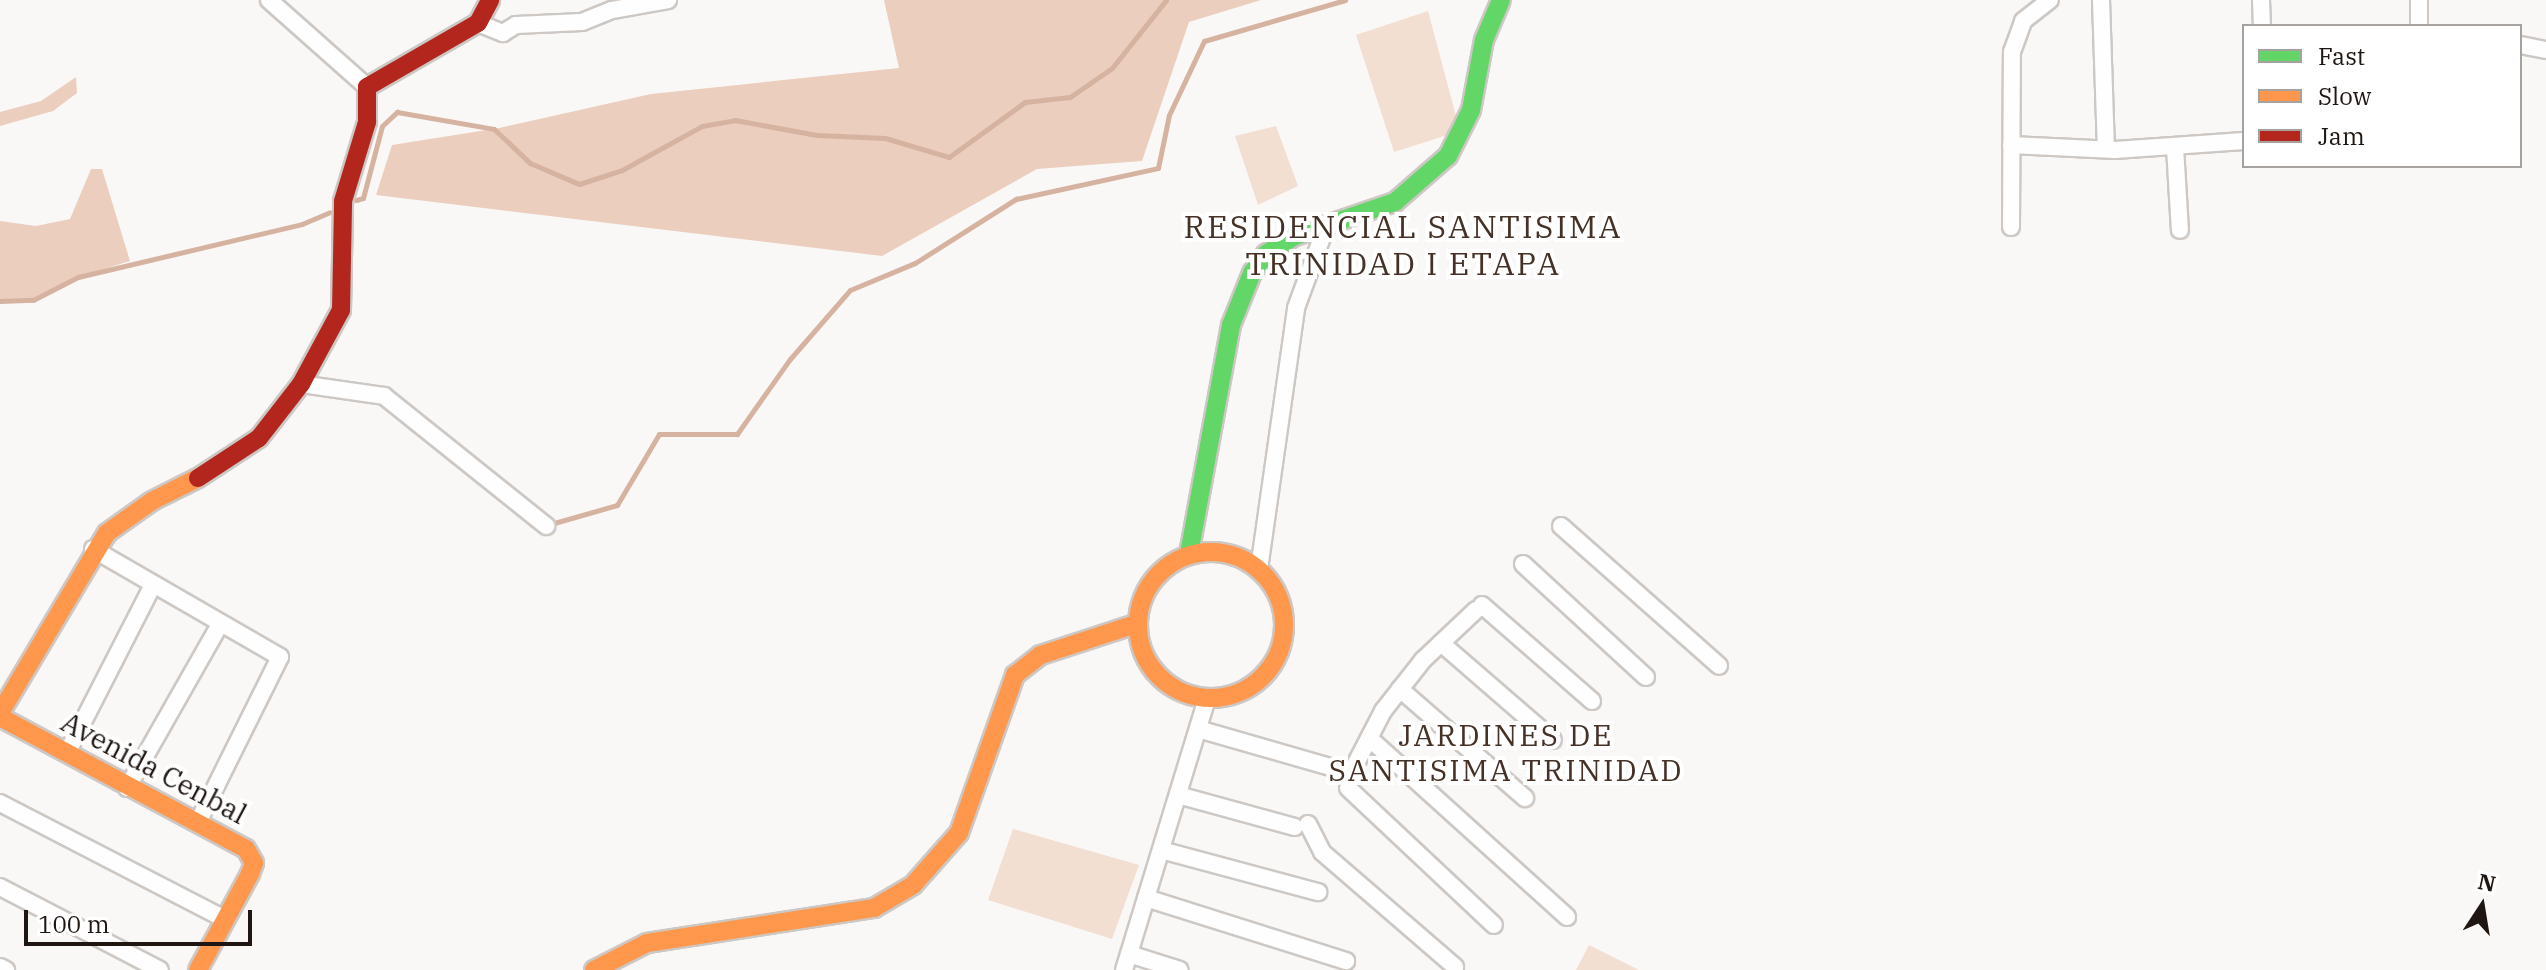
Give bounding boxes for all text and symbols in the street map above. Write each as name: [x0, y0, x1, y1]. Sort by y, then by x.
legend: [2242, 24, 2522, 168]
text: Fast: [2318, 40, 2365, 72]
text: Slow: [2318, 80, 2371, 112]
text: Jam: [2318, 120, 2365, 152]
district label: RESIDENCIAL SANTISIMA TRINIDAD I ETAPA: [1183, 208, 1623, 283]
street label: Avenida Cenbal: [56, 705, 252, 831]
district label: JARDINES DE SANTISIMA TRINIDAD: [1329, 717, 1683, 788]
north arrow: [2442, 866, 2522, 946]
text: N: [2476, 866, 2499, 898]
scale bar: [28, 894, 256, 944]
text: 100 m: [38, 908, 110, 940]

